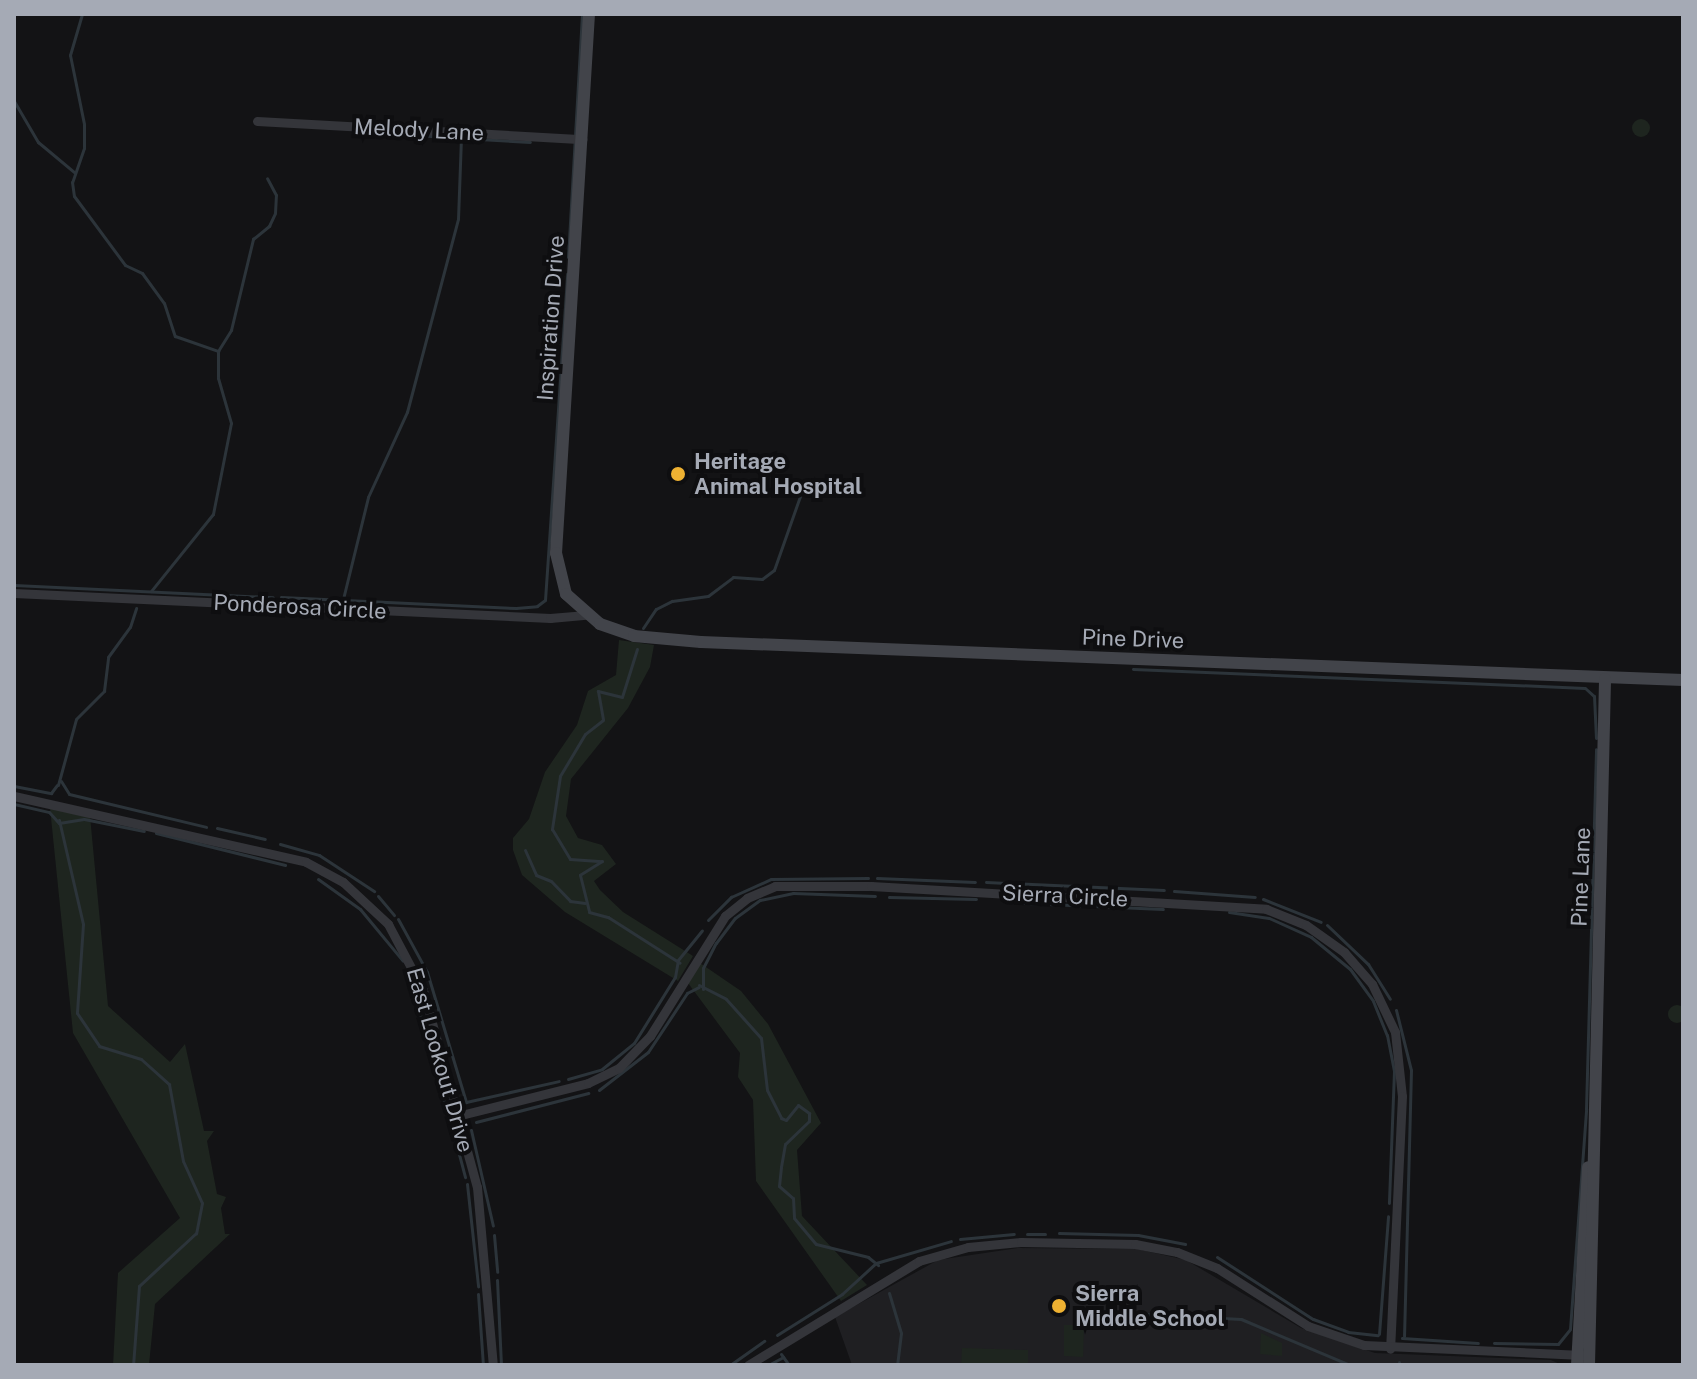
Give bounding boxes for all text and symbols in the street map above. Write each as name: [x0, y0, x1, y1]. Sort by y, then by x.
street label: Melody Lane: [353, 113, 485, 147]
street label: Inspiration Drive: [532, 234, 570, 402]
place label: Heritage Animal Hospital: [694, 448, 862, 500]
marker: Heritage Animal Hospital: [669, 465, 687, 483]
street label: Ponderosa Circle: [213, 589, 387, 625]
street label: Pine Drive: [1081, 624, 1185, 654]
street label: Pine Lane: [1566, 827, 1596, 927]
street label: Sierra Circle: [1001, 880, 1129, 912]
street label: East Lookout Drive: [401, 965, 479, 1155]
place label: Sierra Middle School: [1075, 1280, 1225, 1332]
marker: Sierra Middle School: [1050, 1297, 1068, 1315]

